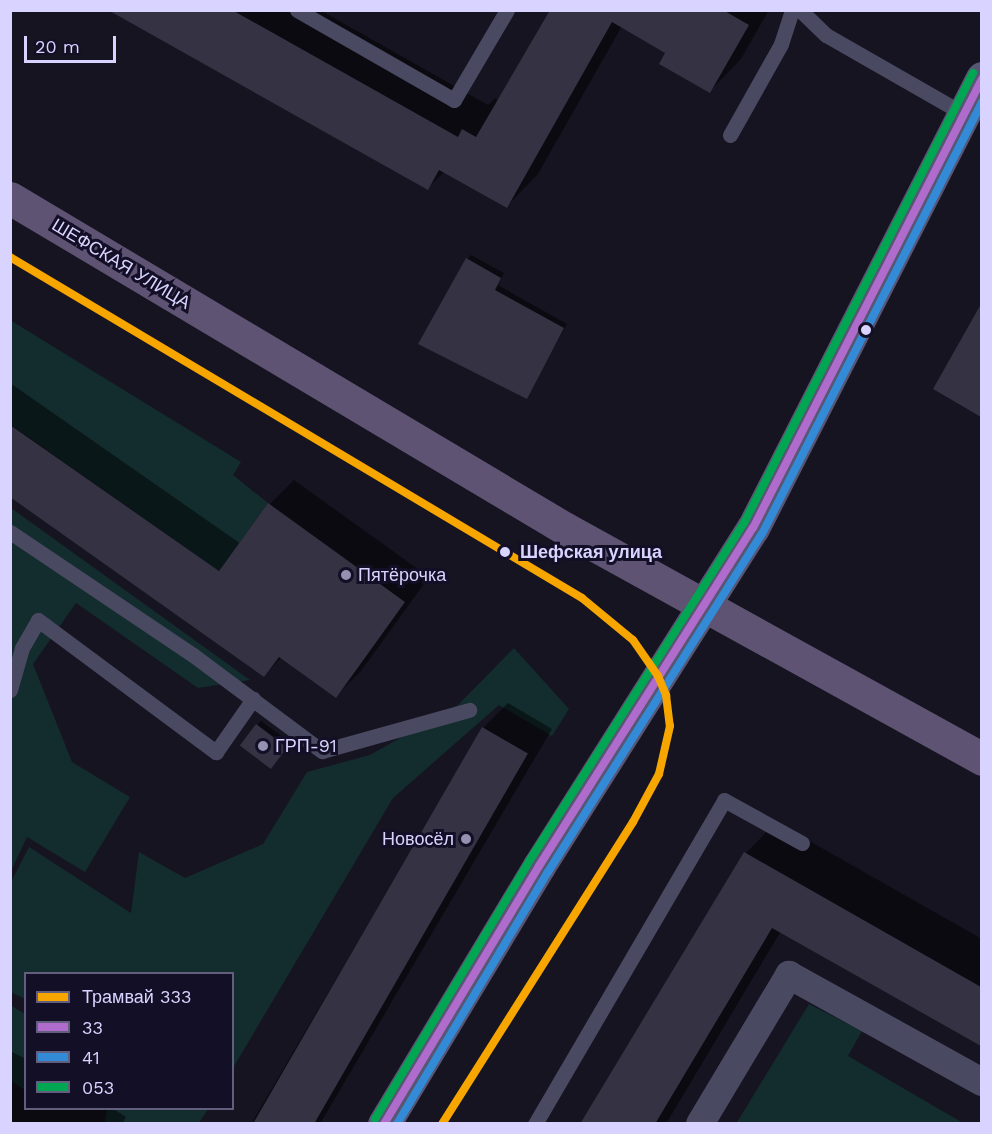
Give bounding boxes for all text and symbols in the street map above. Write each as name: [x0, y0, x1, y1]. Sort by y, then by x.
scale bar: [27, 24, 118, 62]
text: 20 m: [35, 36, 80, 57]
street label: ШЕФСКАЯ УЛИЦА: [48, 214, 194, 314]
unlabelled marker: [860, 324, 872, 336]
place label: Шефская улица: [520, 541, 662, 563]
marker: Шефская улица: [495, 542, 515, 562]
place label: Пятёрочка: [358, 564, 446, 586]
marker: Пятёрочка: [339, 568, 353, 582]
place label: ГРП-91: [275, 735, 337, 757]
marker: ГРП-91: [256, 739, 270, 753]
place label: Новосёл: [382, 828, 454, 850]
marker: Новосёл: [459, 832, 473, 846]
legend: [24, 972, 234, 1110]
text: Трамвай 333: [82, 986, 191, 1007]
text: 33: [82, 1017, 103, 1038]
text: 41: [82, 1047, 100, 1068]
text: 053: [82, 1077, 114, 1098]

